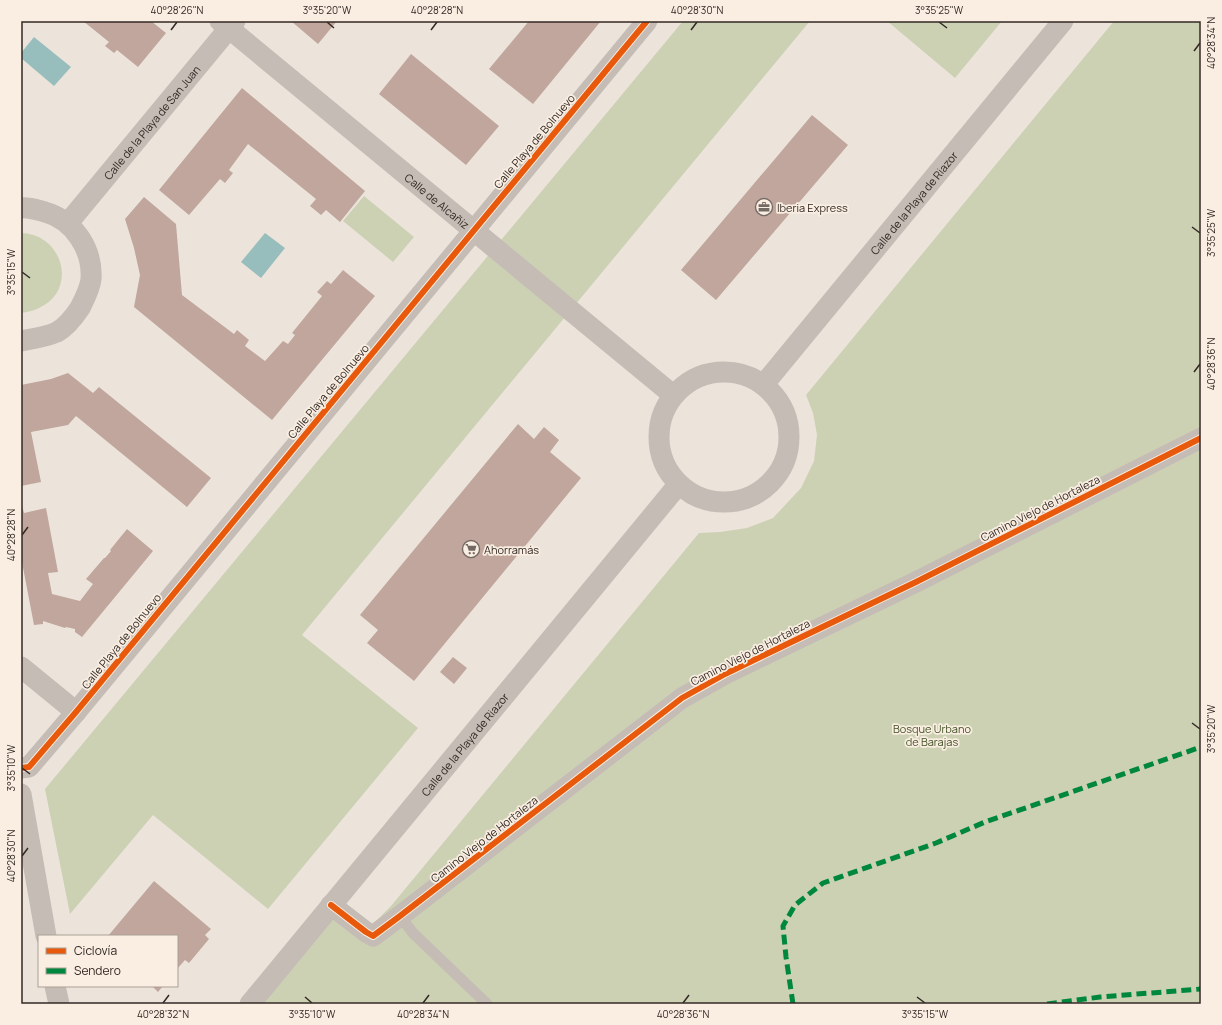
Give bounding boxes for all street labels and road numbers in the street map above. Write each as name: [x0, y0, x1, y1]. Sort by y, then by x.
street label: Calle de la Playa de San Juan: [100, 62, 203, 182]
street label: Calle Playa de Bolnuevo: [490, 90, 578, 191]
street label: Calle de la Playa de Riazor: [866, 148, 960, 257]
street label: Calle de Alcañiz: [402, 169, 473, 232]
street label: Calle Playa de Bolnuevo: [284, 340, 372, 441]
street label: Camino Viejo de Hortaleza: [978, 471, 1102, 545]
street label: Calle Playa de Bolnuevo: [78, 590, 165, 692]
street label: Camino Viejo de Hortaleza: [688, 615, 812, 689]
street label: Calle de la Playa de Riazor: [417, 689, 511, 799]
street label: Camino Viejo de Hortaleza: [427, 792, 541, 886]

